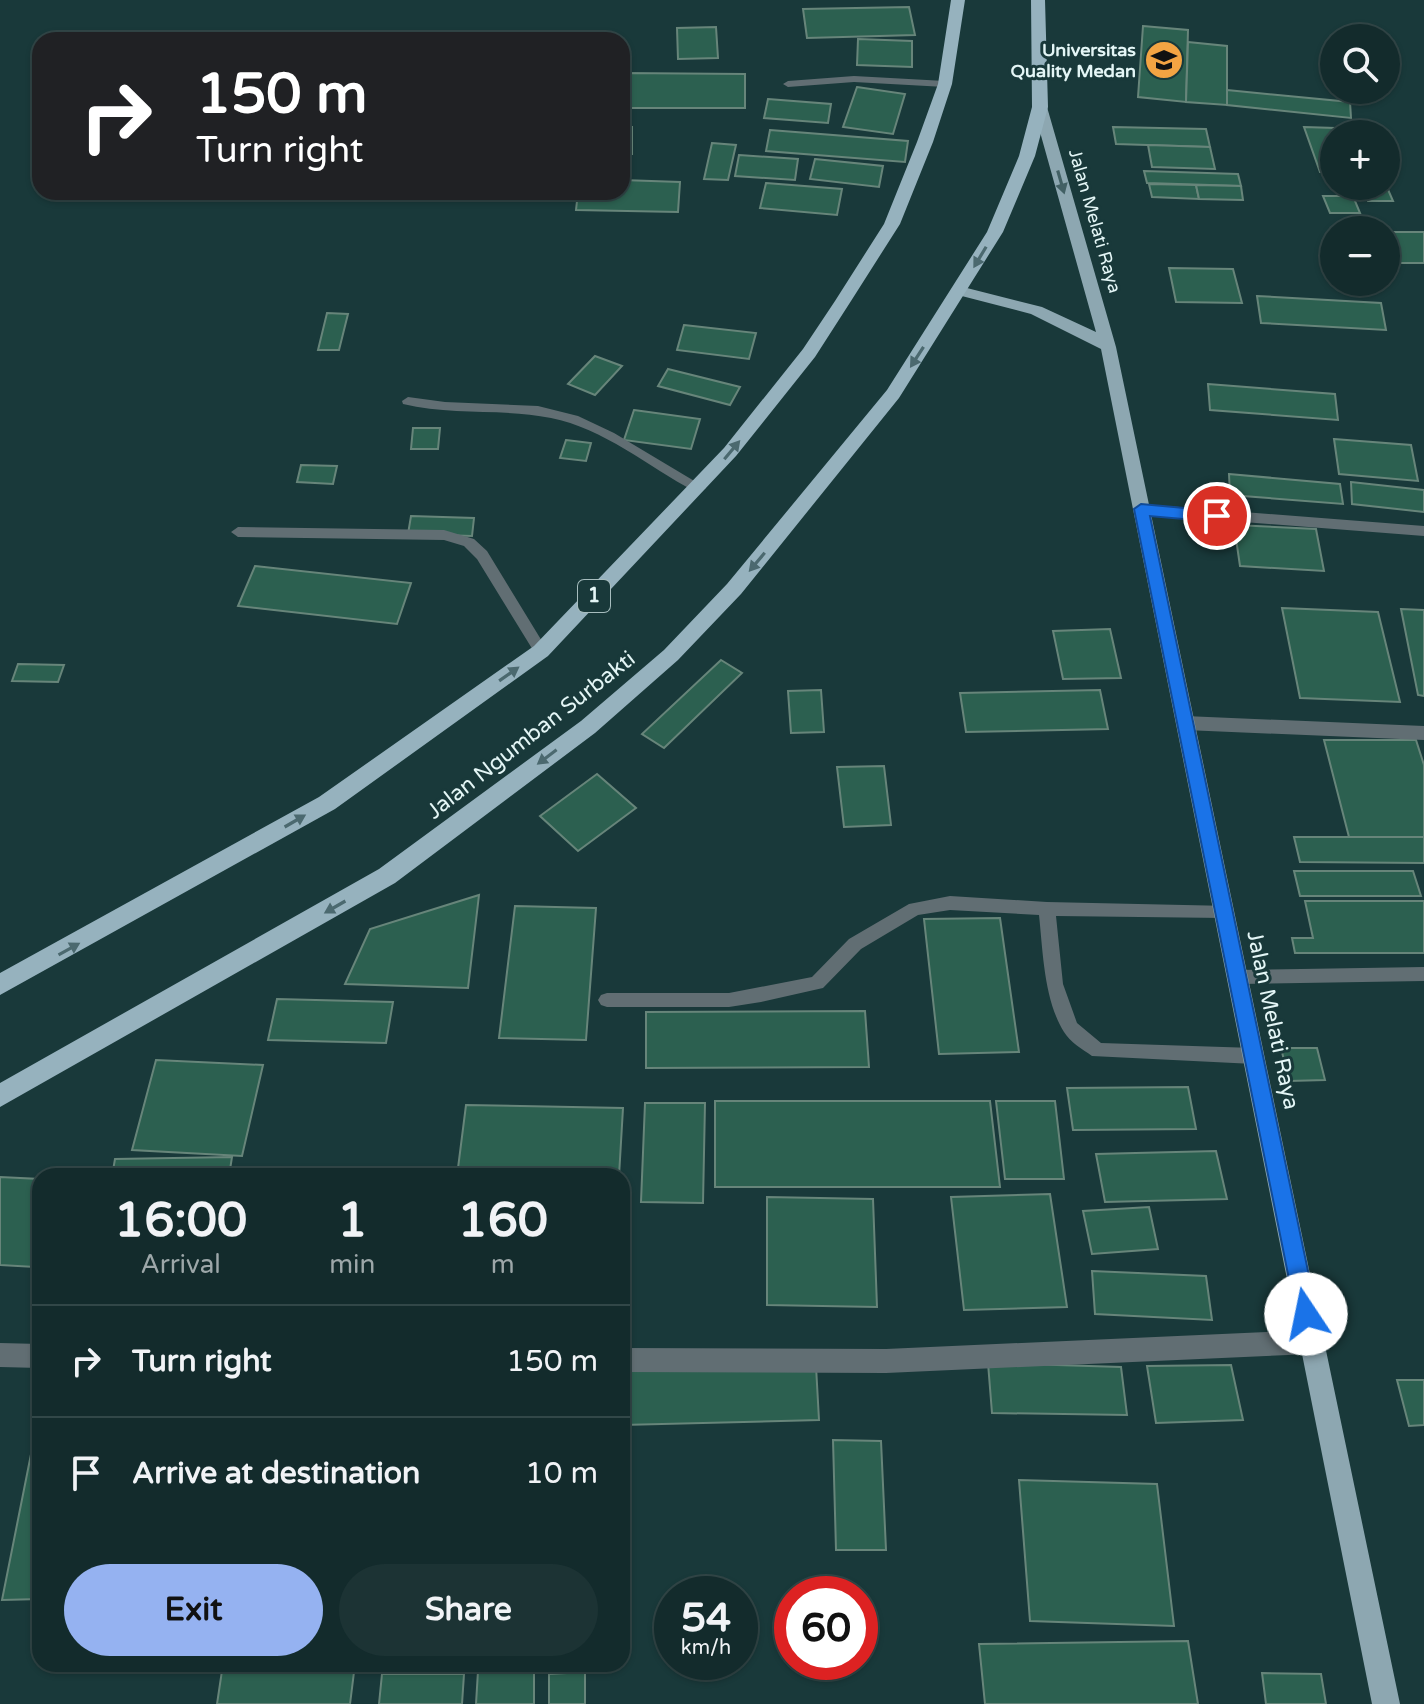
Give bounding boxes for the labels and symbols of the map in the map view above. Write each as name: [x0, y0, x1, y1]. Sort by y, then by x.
place label: Universitas Quality Medan: [1011, 39, 1136, 82]
school or university icon: Universitas Quality Medan: [1143, 39, 1185, 81]
street label: Jalan Melati Raya: [1064, 146, 1126, 296]
one-way arrow: [1055, 171, 1068, 195]
one-way arrow: [974, 246, 988, 268]
one-way arrow: [910, 346, 925, 367]
one-way arrow: [723, 440, 739, 460]
pin: [1183, 482, 1251, 550]
one-way arrow: [749, 551, 766, 571]
road number: 1: [578, 580, 610, 612]
street label: Jalan Ngumban Surbakti: [422, 646, 640, 824]
one-way arrow: [499, 666, 520, 682]
one-way arrow: [537, 749, 557, 765]
one-way arrow: [284, 814, 306, 828]
one-way arrow: [324, 899, 346, 913]
street label: Jalan Melati Raya: [1241, 928, 1305, 1112]
one-way arrow: [58, 942, 80, 956]
position arrow: [1264, 1272, 1348, 1356]
speed limit sign: 60: [774, 1576, 878, 1680]

